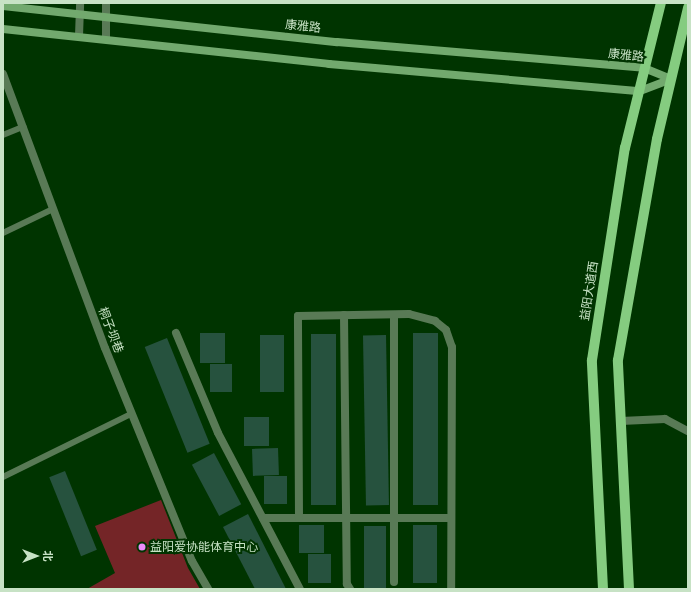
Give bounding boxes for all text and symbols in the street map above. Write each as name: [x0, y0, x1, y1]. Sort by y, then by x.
street label: 康雅路: [284, 17, 322, 35]
street label: 康雅路: [607, 46, 645, 64]
street label: 益阳大道西: [577, 260, 601, 322]
street label: 桐子坝巷: [96, 305, 126, 355]
north arrow: [16, 536, 56, 576]
place label: 益阳爱协能体育中心: [150, 540, 258, 554]
marker: 益阳爱协能体育中心: [137, 542, 147, 552]
text: 北: [41, 551, 55, 562]

